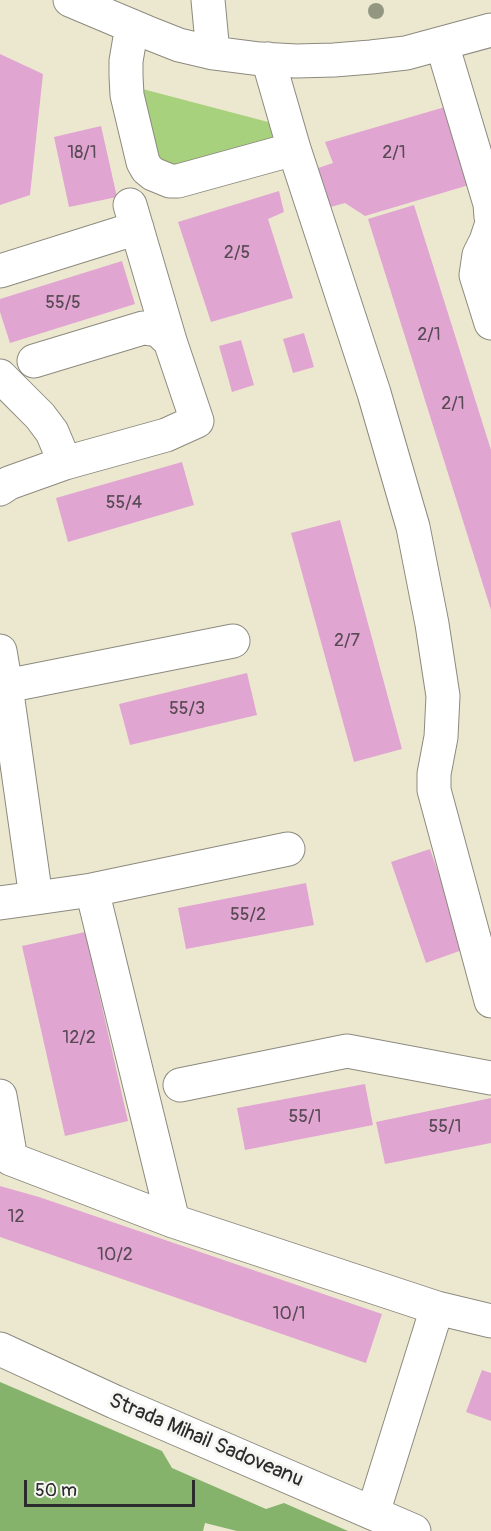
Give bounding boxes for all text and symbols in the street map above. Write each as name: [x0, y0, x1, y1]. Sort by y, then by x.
house number: 18/1: [67, 142, 97, 164]
house number: 2/1: [382, 142, 406, 164]
house number: 2/5: [224, 242, 250, 264]
house number: 55/5: [45, 292, 81, 314]
house number: 2/1: [417, 324, 441, 346]
house number: 2/1: [441, 393, 465, 415]
house number: 55/4: [106, 492, 142, 514]
house number: 2/7: [334, 630, 360, 652]
house number: 55/3: [169, 698, 205, 720]
house number: 55/2: [230, 904, 266, 926]
house number: 12/2: [62, 1027, 96, 1049]
house number: 55/1: [288, 1106, 322, 1128]
house number: 55/1: [428, 1116, 462, 1138]
house number: 12: [7, 1206, 25, 1228]
house number: 10/2: [97, 1244, 133, 1266]
house number: 10/1: [273, 1303, 305, 1325]
street label: Strada Mihail Sadoveanu: [105, 1389, 307, 1493]
scale bar: [27, 1468, 198, 1506]
text: 50 m: [35, 1479, 77, 1502]

